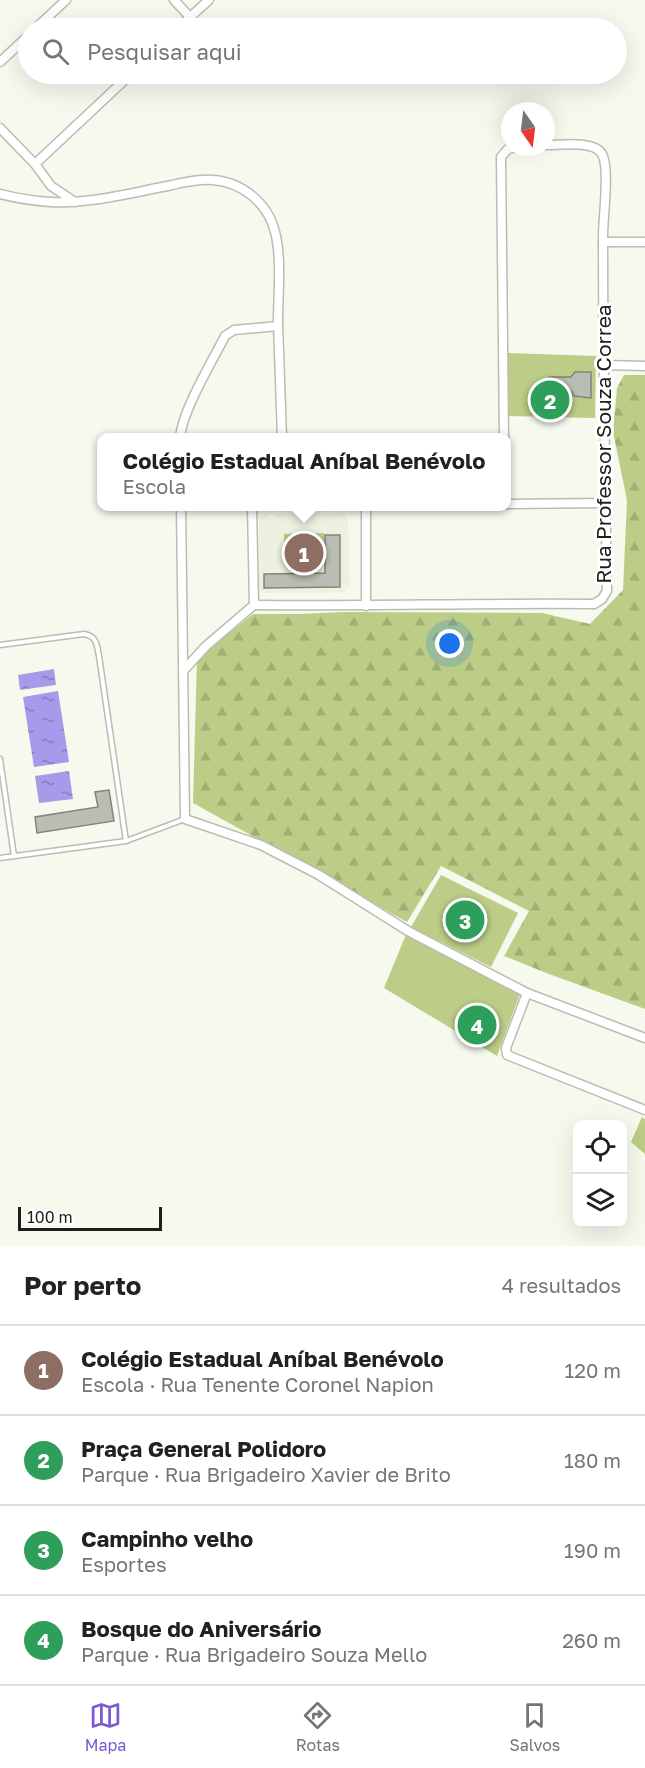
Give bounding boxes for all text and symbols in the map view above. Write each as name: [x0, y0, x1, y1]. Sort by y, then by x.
search box: [18, 18, 627, 84]
icon: search: [39, 35, 72, 68]
text: Pesquisar aqui: [87, 38, 242, 65]
north arrow: [501, 102, 555, 156]
street label: Rua Professor Souza Correa: [590, 304, 616, 584]
pin: 2: [530, 378, 570, 422]
popup: [97, 433, 511, 511]
text: Colégio Estadual Aníbal Benévolo: [123, 447, 485, 474]
text: Escola: [123, 474, 186, 498]
pin: 1: [284, 530, 324, 576]
your location: [435, 629, 464, 658]
pin: 3: [446, 898, 484, 942]
pin: 4: [458, 1002, 496, 1048]
map controls: [573, 1120, 627, 1228]
button: locate: [573, 1120, 627, 1174]
button: layers: [573, 1174, 627, 1228]
scale bar: [18, 1204, 162, 1232]
text: 100 m: [27, 1207, 73, 1227]
text: Por perto: [24, 1270, 141, 1301]
text: 4 resultados: [502, 1273, 621, 1297]
text: Colégio Estadual Aníbal Benévolo: [81, 1345, 444, 1372]
text: 1: [38, 1358, 49, 1382]
text: 120 m: [565, 1358, 621, 1382]
text: Escola · Rua Tenente Coronel Napion: [81, 1372, 434, 1396]
text: Praça General Polidoro: [81, 1435, 326, 1462]
text: 2: [37, 1448, 50, 1472]
text: 180 m: [564, 1448, 621, 1472]
text: Parque · Rua Brigadeiro Xavier de Brito: [81, 1462, 451, 1486]
text: Campinho velho: [81, 1525, 253, 1552]
text: 3: [37, 1538, 50, 1562]
text: 190 m: [564, 1538, 621, 1562]
text: Esportes: [81, 1552, 167, 1576]
text: Bosque do Aniversário: [81, 1615, 322, 1642]
text: 4: [37, 1628, 50, 1652]
text: 260 m: [562, 1628, 621, 1652]
text: Parque · Rua Brigadeiro Souza Mello: [81, 1642, 427, 1666]
tab: Mapa: [85, 1699, 126, 1755]
tab: Rotas: [296, 1699, 340, 1755]
tab: Salvos: [509, 1699, 560, 1755]

